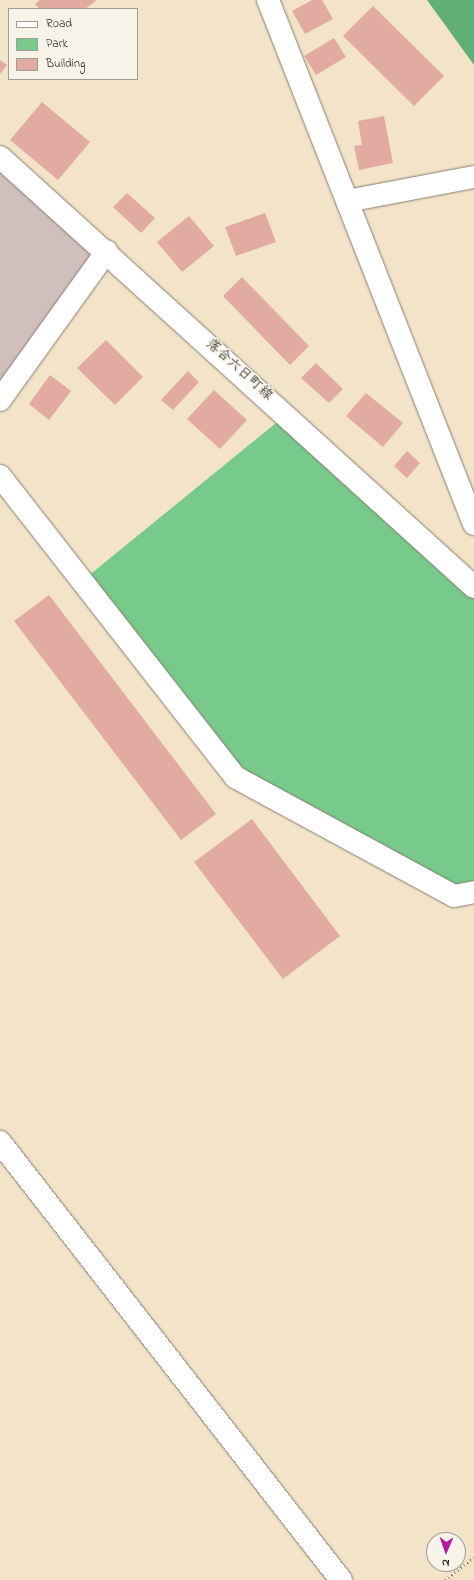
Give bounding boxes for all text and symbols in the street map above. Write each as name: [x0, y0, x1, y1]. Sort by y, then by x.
legend: [8, 8, 138, 80]
text: Road: [46, 15, 72, 33]
text: Park: [46, 35, 68, 53]
text: Building: [46, 55, 85, 73]
street label: 落合六日町線: [202, 336, 276, 404]
north arrow: [426, 1532, 466, 1572]
text: N: [442, 1555, 450, 1571]

